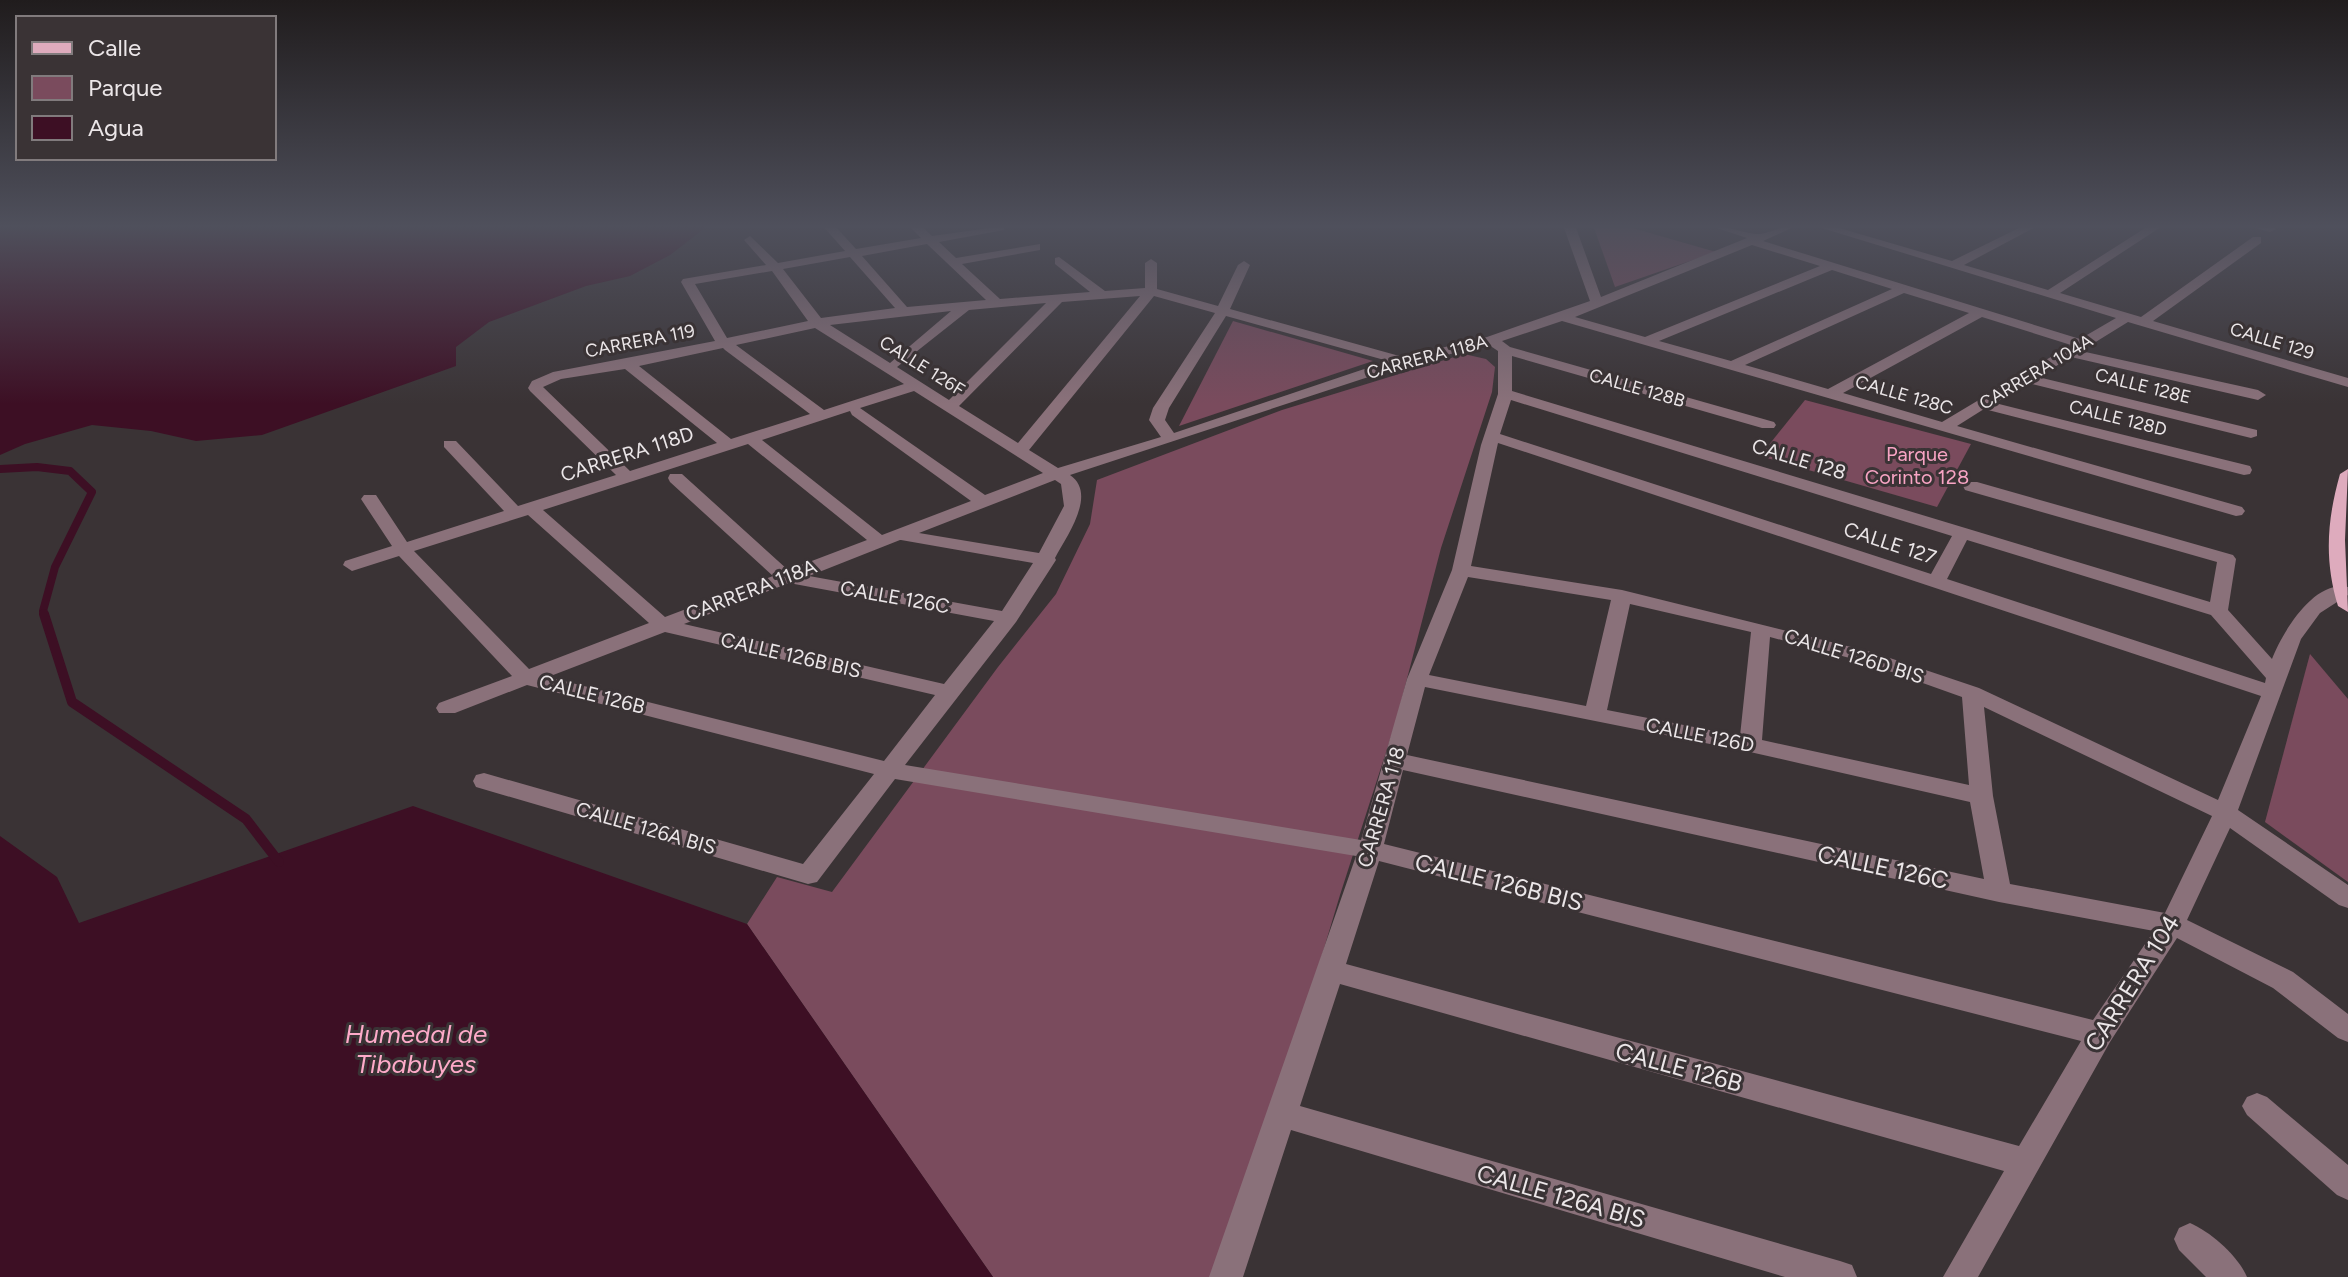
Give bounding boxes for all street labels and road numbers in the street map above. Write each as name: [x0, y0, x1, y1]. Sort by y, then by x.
street label: CALLE 129: [2227, 318, 2317, 364]
street label: CARRERA 119: [583, 320, 697, 362]
street label: CARRERA 104A: [1975, 329, 2097, 415]
street label: CARRERA 118A: [1364, 330, 1490, 384]
street label: CALLE 126F: [875, 331, 969, 401]
street label: CALLE 128E: [2093, 363, 2193, 409]
street label: CALLE 128B: [1587, 364, 1687, 412]
street label: CALLE 128C: [1853, 371, 1955, 419]
street label: CALLE 128D: [2067, 395, 2169, 441]
street label: CARRERA 118D: [557, 421, 697, 487]
street label: CALLE 128: [1749, 433, 1849, 485]
street label: CALLE 127: [1841, 517, 1939, 569]
street label: CARRERA 118A: [682, 554, 820, 626]
street label: CALLE 126C: [838, 576, 952, 618]
street label: CALLE 126D BIS: [1781, 623, 1927, 689]
street label: CALLE 126B BIS: [718, 627, 864, 683]
street label: CALLE 126B: [536, 669, 648, 719]
street label: CALLE 126D: [1644, 713, 1756, 757]
street label: CARRERA 118: [1352, 744, 1410, 870]
street label: CALLE 126A BIS: [573, 797, 719, 859]
street label: CALLE 126C: [1815, 839, 1951, 895]
street label: CALLE 126B BIS: [1412, 847, 1586, 917]
street label: CARRERA 104: [2079, 909, 2185, 1057]
street label: CALLE 126B: [1612, 1036, 1746, 1098]
street label: CALLE 126A BIS: [1474, 1158, 1648, 1234]

